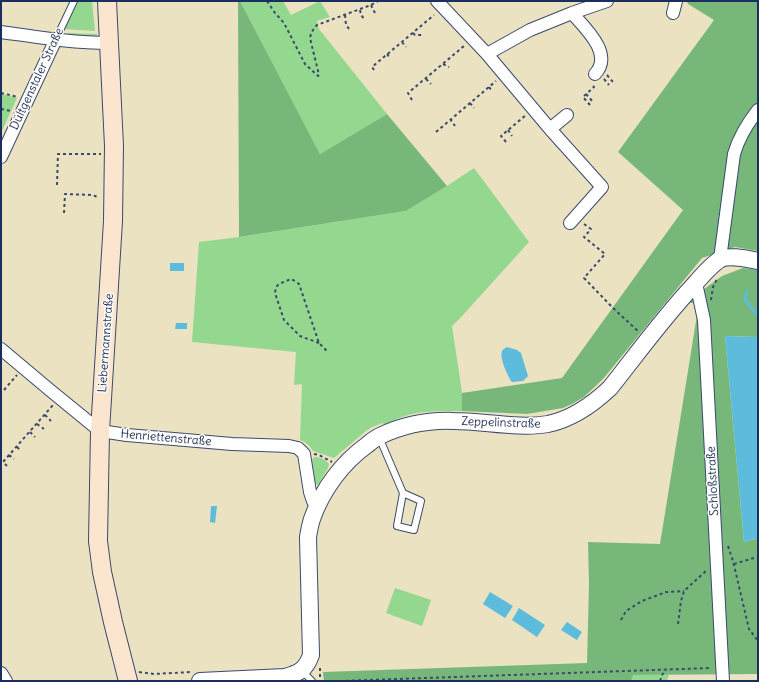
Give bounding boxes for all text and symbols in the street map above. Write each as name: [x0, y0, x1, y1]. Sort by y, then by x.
street label: Dültgenstaler Straße: [7, 26, 67, 132]
street label: Liebermannstraße: [95, 293, 117, 393]
street label: Zeppelinstraße: [461, 414, 541, 432]
street label: Henriettenstraße: [120, 427, 212, 449]
street label: Schloßstraße: [704, 446, 722, 516]

